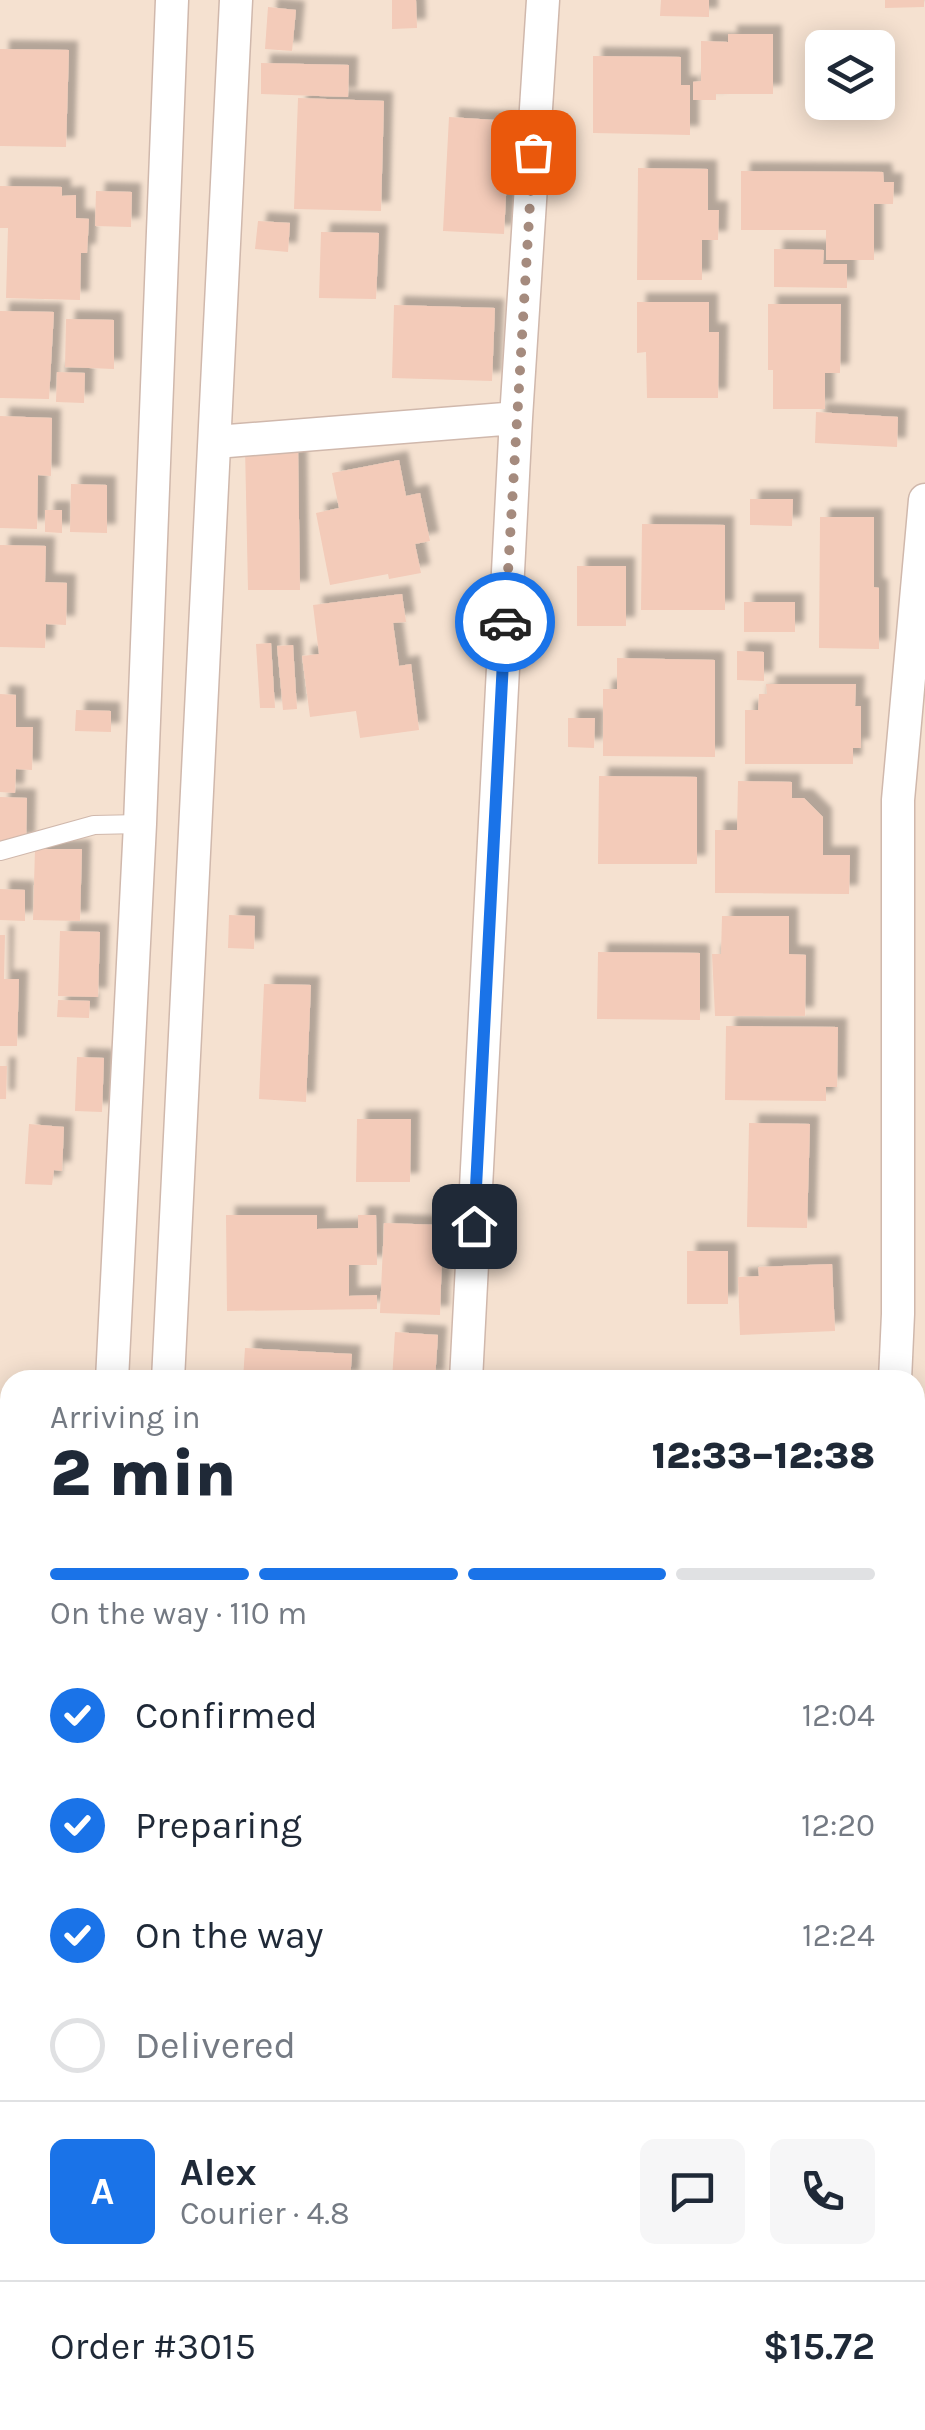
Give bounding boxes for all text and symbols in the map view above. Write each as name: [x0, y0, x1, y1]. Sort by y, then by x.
map controls: [805, 30, 895, 120]
button: layers: [805, 30, 895, 120]
pin: [491, 110, 576, 195]
icon: bag: [506, 125, 561, 180]
courier: [455, 572, 555, 672]
icon: car: [478, 595, 533, 650]
pin: [432, 1184, 517, 1269]
icon: home: [447, 1199, 502, 1254]
text: Arriving in: [50, 1399, 201, 1436]
text: 12:33–12:38: [652, 1433, 875, 1478]
text: 2 min: [50, 1435, 236, 1511]
text: On the way · 110 m: [50, 1595, 307, 1632]
icon: check: [50, 1688, 105, 1743]
text: Confirmed: [135, 1693, 318, 1738]
text: 12:04: [802, 1697, 875, 1734]
icon: check: [50, 1798, 105, 1853]
text: Preparing: [135, 1803, 302, 1848]
text: 12:20: [801, 1807, 875, 1844]
icon: check: [50, 1908, 105, 1963]
text: On the way: [135, 1913, 323, 1958]
text: 12:24: [802, 1917, 875, 1954]
text: Delivered: [135, 2023, 296, 2068]
button: chat: [640, 2139, 745, 2244]
button: phone: [770, 2139, 875, 2244]
text: Alex: [180, 2150, 257, 2195]
text: A: [91, 2169, 114, 2214]
text: Courier · 4.8: [180, 2195, 350, 2232]
text: Order #3015: [50, 2324, 256, 2369]
text: $15.72: [763, 2324, 875, 2369]

